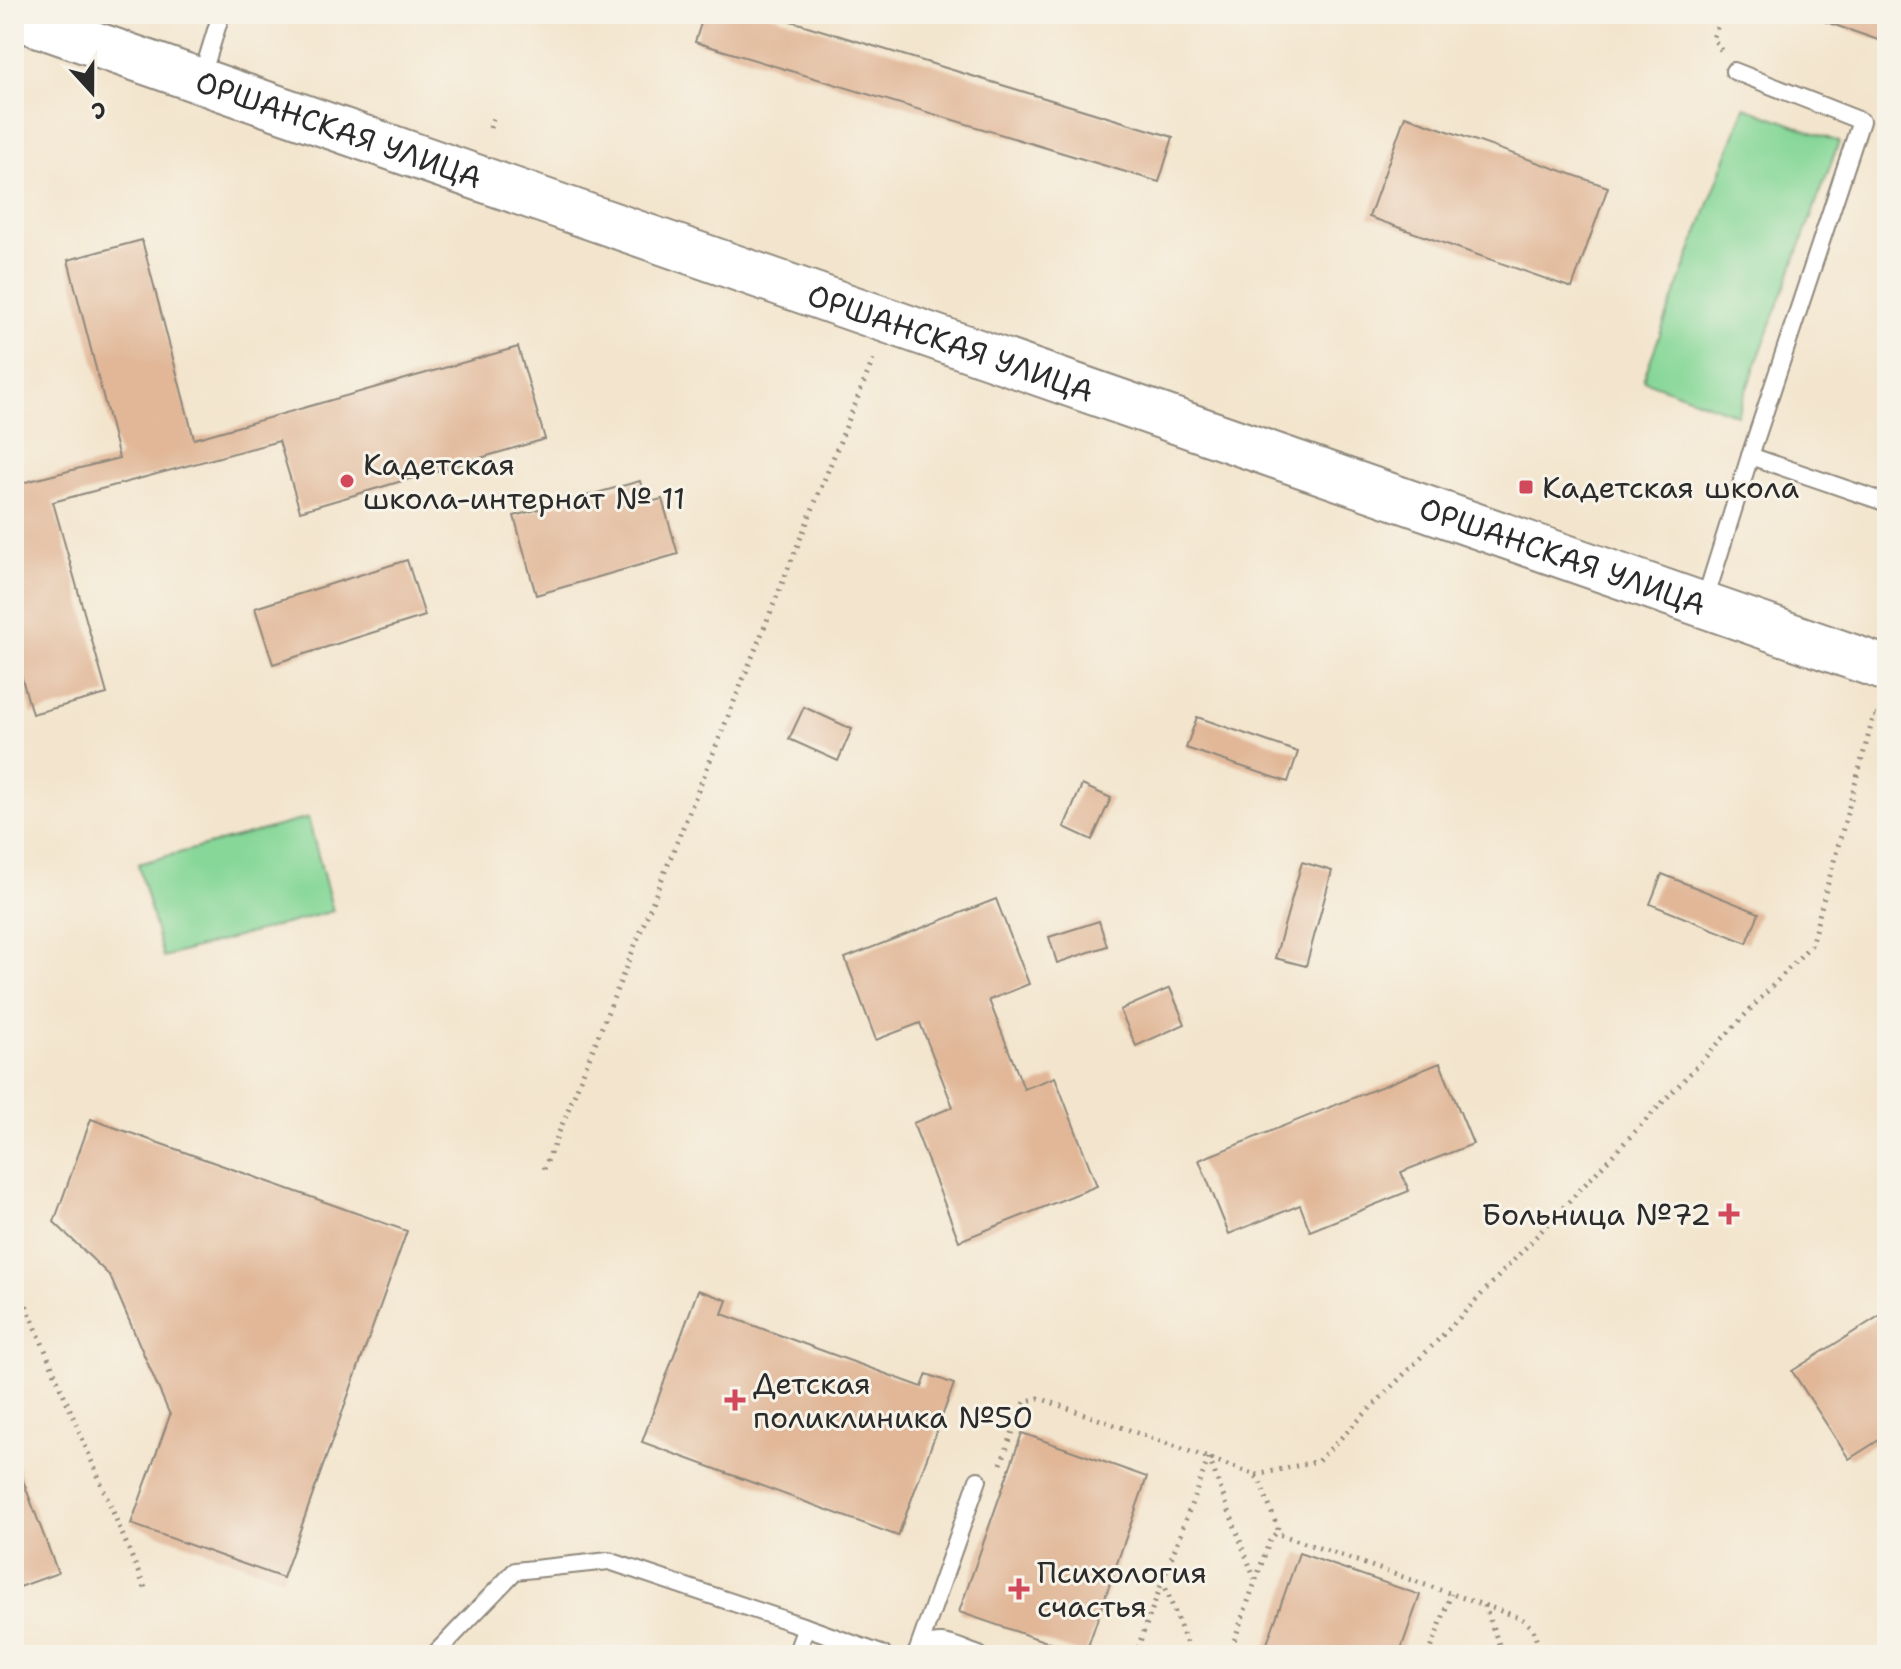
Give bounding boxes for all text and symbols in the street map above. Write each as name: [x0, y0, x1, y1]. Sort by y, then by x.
north arrow: [52, 52, 132, 132]
street label: ОРШАНСКАЯ УЛИЦА: [190, 60, 487, 198]
text: С: [87, 94, 110, 126]
street label: ОРШАНСКАЯ УЛИЦА: [802, 274, 1099, 411]
place label: Кадетская школа-интернат № 11: [363, 444, 686, 519]
place label: Кадетская школа: [1542, 467, 1800, 508]
marker: Кадетская школа-интернат № 11: [338, 472, 356, 490]
marker: Кадетская школа: [1517, 478, 1535, 496]
street label: ОРШАНСКАЯ УЛИЦА: [1414, 487, 1711, 625]
place label: Больница №72: [1482, 1194, 1711, 1235]
marker: Больница №72: [1718, 1203, 1740, 1225]
place label: Детская поликлиника №50: [753, 1363, 1033, 1438]
marker: Детская поликлиника №50: [724, 1389, 746, 1411]
place label: Психология счастья: [1037, 1552, 1207, 1627]
marker: Психология счастья: [1008, 1578, 1030, 1600]

